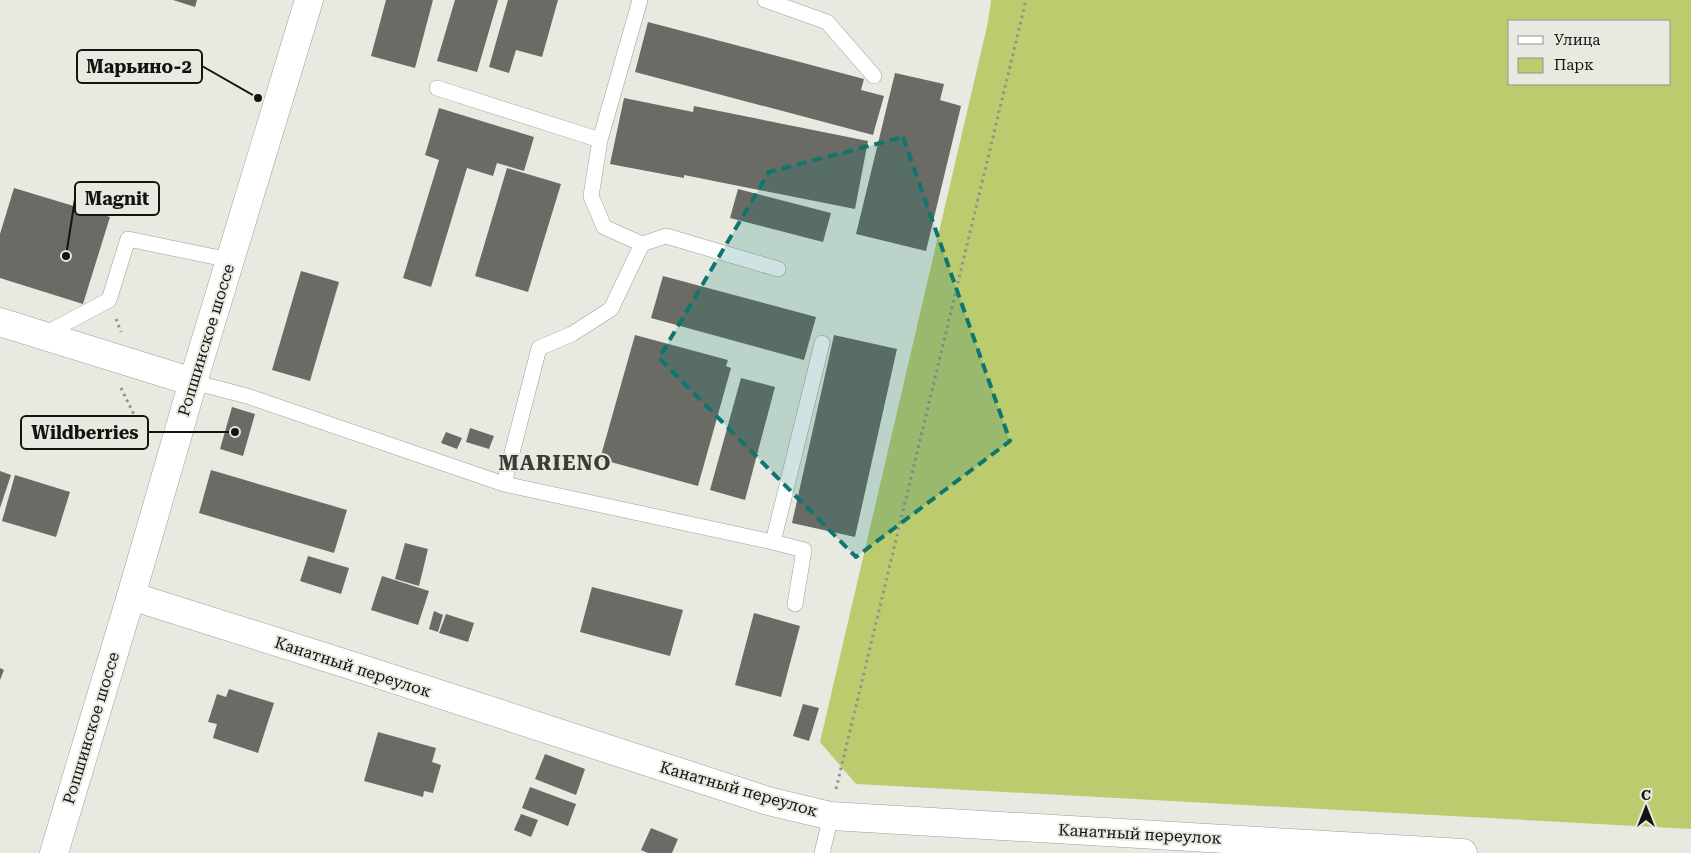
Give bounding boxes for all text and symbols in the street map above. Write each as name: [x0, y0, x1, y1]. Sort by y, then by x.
legend: [1508, 20, 1671, 85]
text: Улица: [1554, 31, 1600, 49]
callout: Марьино-2: [77, 50, 202, 83]
text: Марьино-2: [86, 56, 192, 77]
text: Парк: [1554, 56, 1594, 74]
callout: Magnit: [75, 182, 159, 215]
text: Magnit: [85, 188, 149, 209]
street label: Ропшинское шоссе: [174, 261, 238, 418]
callout: Wildberries: [21, 416, 148, 449]
text: Wildberries: [31, 422, 139, 443]
district label: MARIENO: [498, 451, 612, 475]
street label: Канатный переулок: [272, 633, 434, 701]
street label: Ропшинское шоссе: [59, 649, 123, 806]
street label: Канатный переулок: [658, 757, 820, 821]
north arrow: [1621, 783, 1671, 833]
text: С: [1641, 787, 1651, 803]
street label: Канатный переулок: [1058, 820, 1222, 848]

